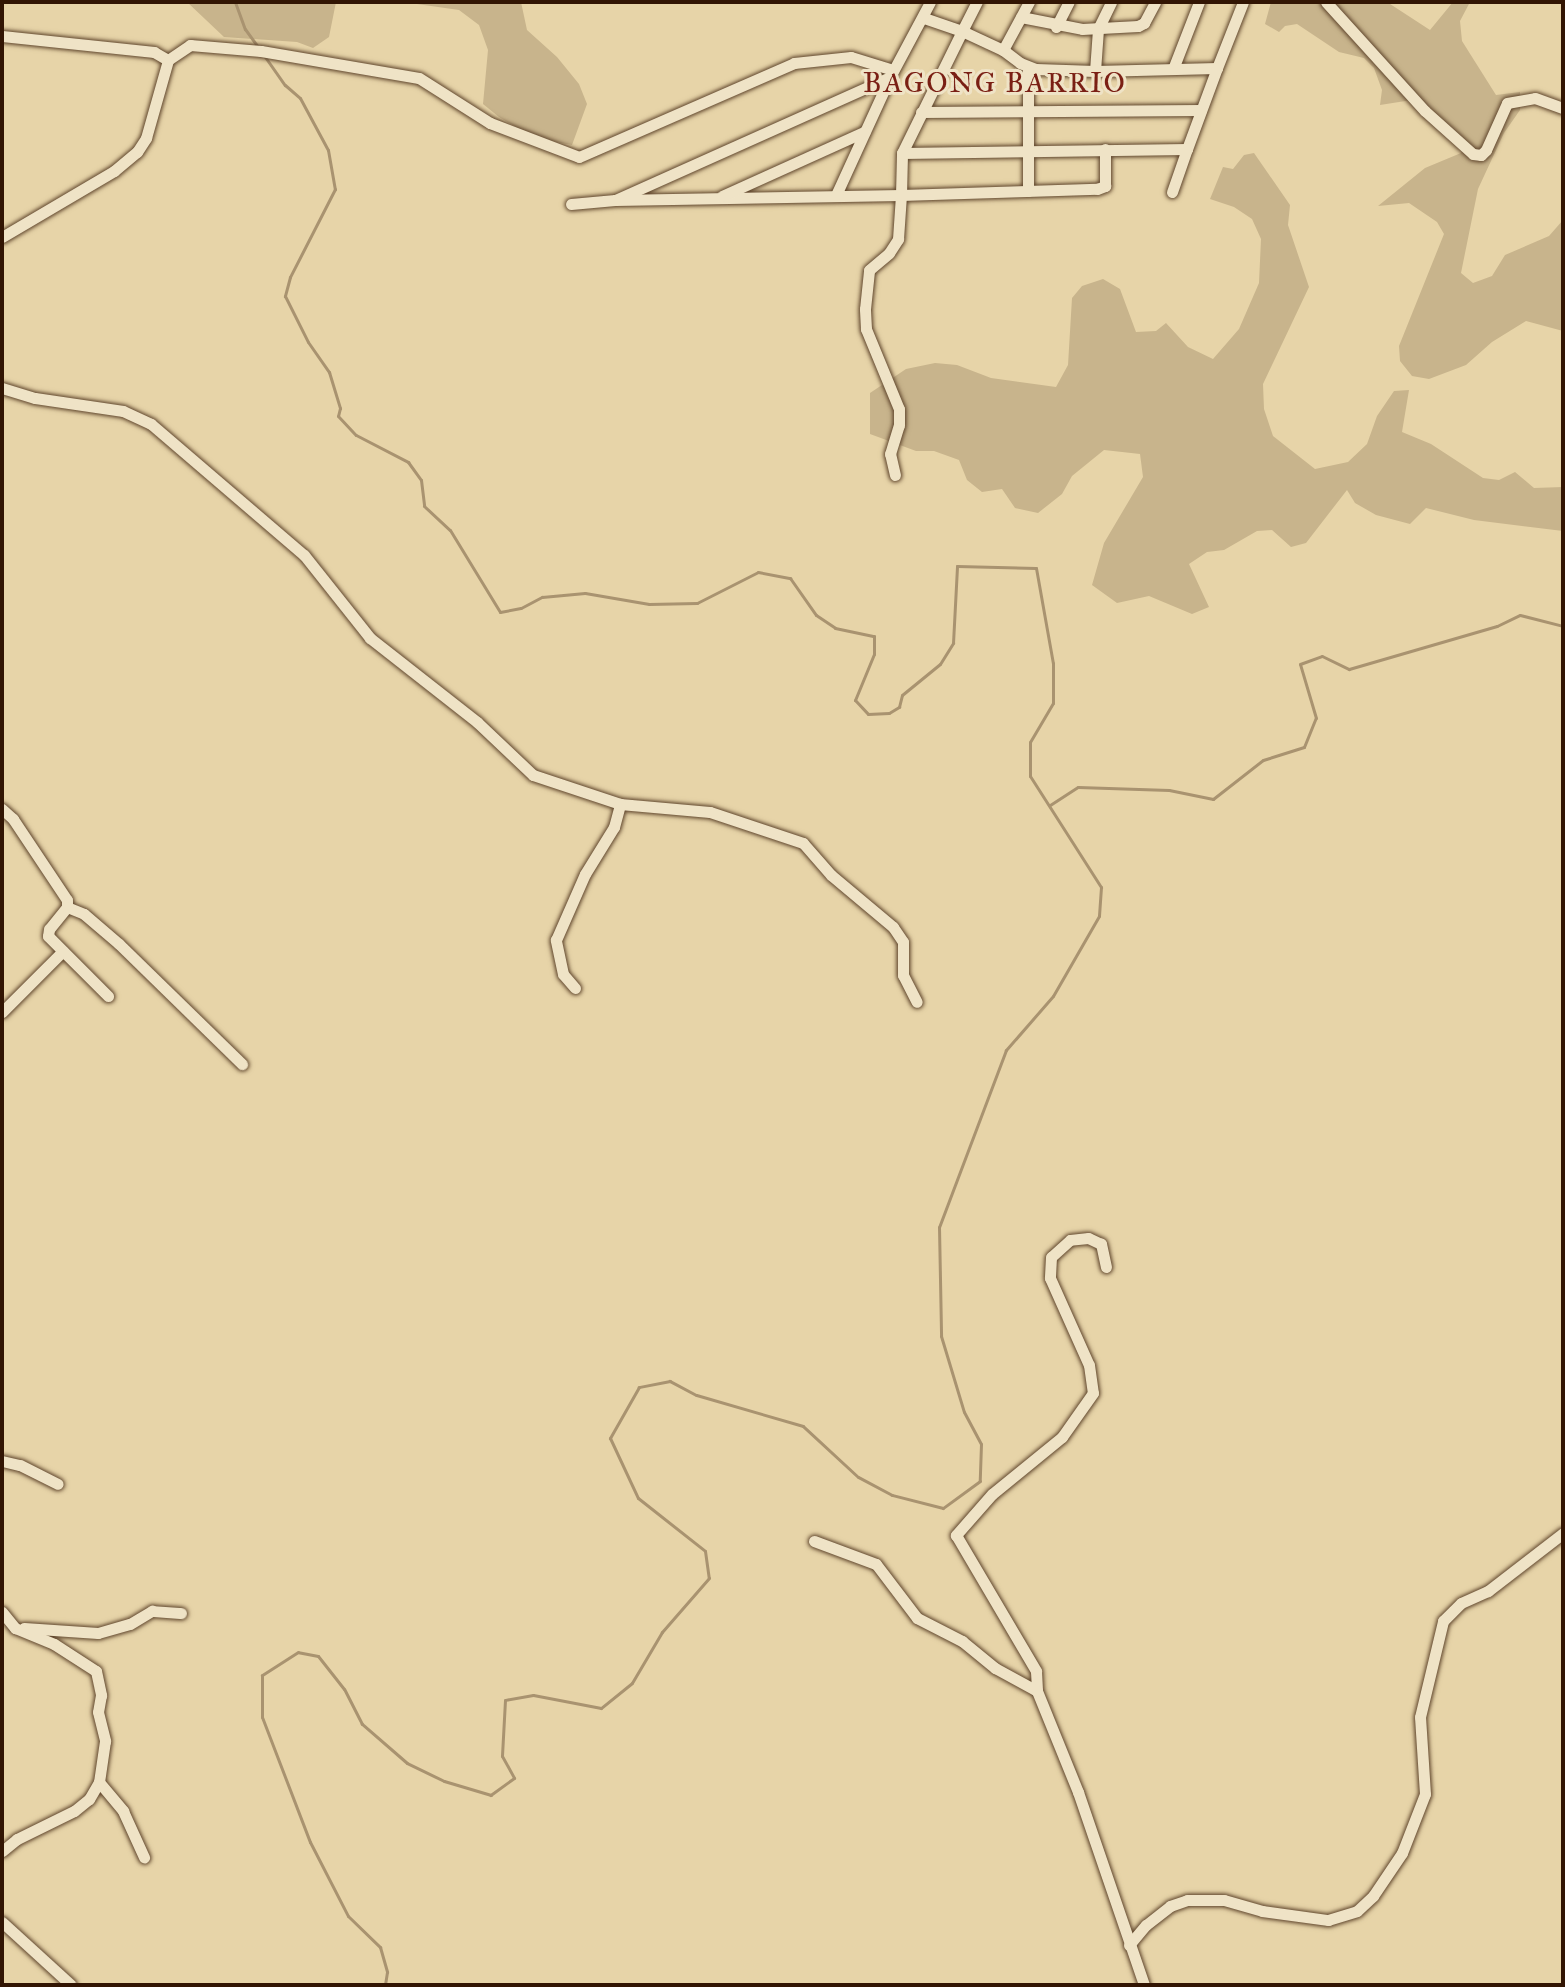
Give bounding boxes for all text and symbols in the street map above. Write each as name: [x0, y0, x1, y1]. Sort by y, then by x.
district label: BAGONG BARRIO: [863, 66, 1127, 100]

